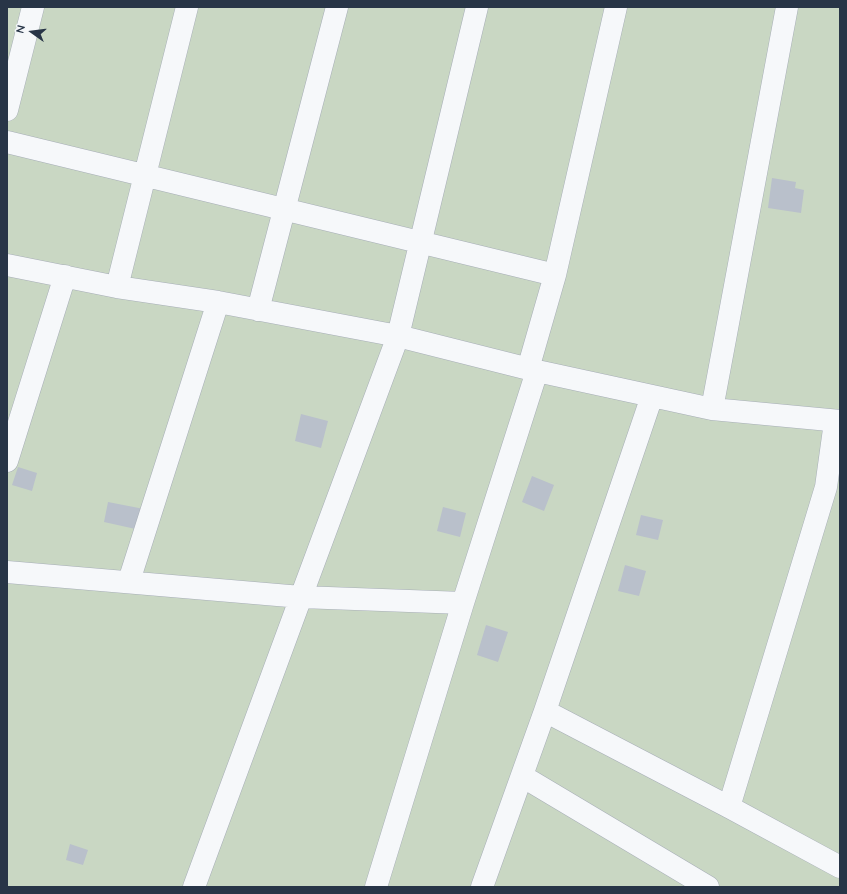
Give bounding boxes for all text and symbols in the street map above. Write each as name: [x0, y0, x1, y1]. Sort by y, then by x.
north arrow: [12, 12, 52, 52]
text: N: [13, 23, 28, 35]

